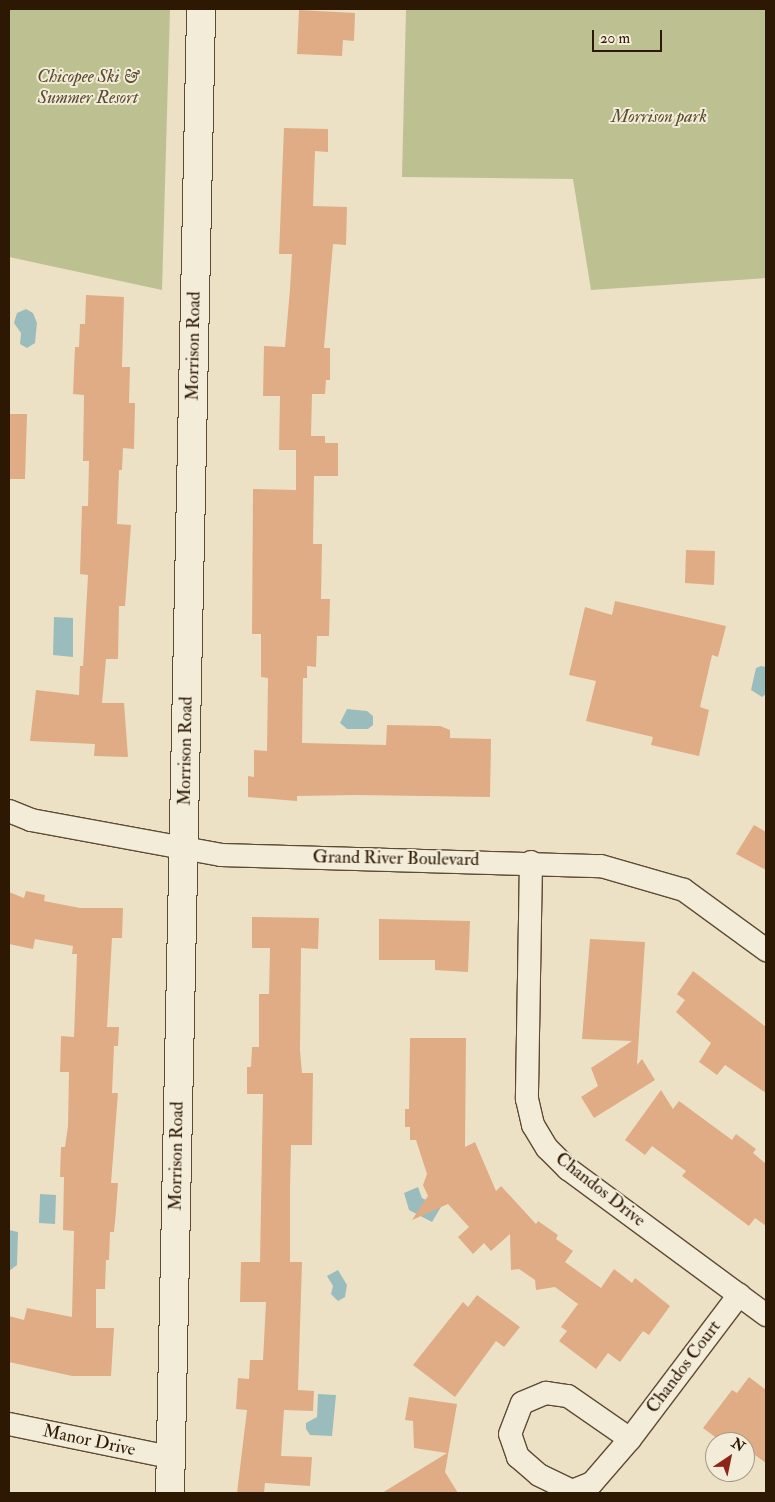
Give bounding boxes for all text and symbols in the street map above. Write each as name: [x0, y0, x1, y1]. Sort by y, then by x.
scale bar: [595, 20, 665, 52]
text: 20 m: [600, 29, 630, 48]
park label: Chicopee Ski & Summer Resort: [37, 67, 139, 110]
park label: Morrison park: [611, 106, 707, 128]
street label: Morrison Road: [182, 291, 206, 401]
street label: Morrison Road: [174, 696, 198, 806]
street label: Grand River Boulevard: [312, 847, 480, 871]
street label: Morrison Road: [165, 1101, 189, 1211]
street label: Chandos Drive: [551, 1148, 649, 1232]
street label: Chandos Court: [642, 1316, 726, 1418]
street label: Manor Drive: [41, 1421, 137, 1461]
north arrow: [705, 1432, 755, 1482]
text: N: [728, 1434, 748, 1456]

